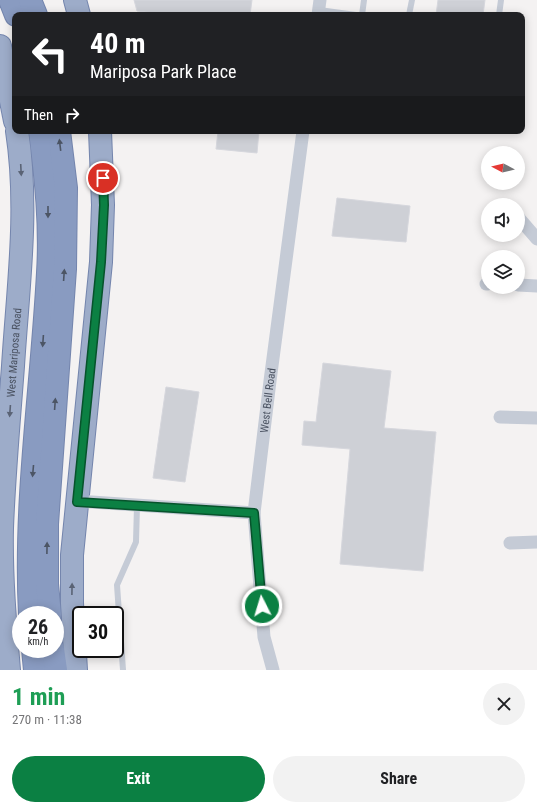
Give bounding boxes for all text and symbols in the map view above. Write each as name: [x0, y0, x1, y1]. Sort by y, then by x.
text: 40 m: [90, 27, 146, 60]
icon: left: [24, 28, 76, 80]
text: Mariposa Park Place: [90, 61, 236, 82]
icon: right: [61, 104, 83, 126]
text: Then: [24, 106, 53, 124]
one-way arrow: [57, 139, 63, 151]
north arrow: [481, 146, 525, 190]
map controls: [481, 146, 525, 294]
pin: [86, 161, 120, 195]
one-way arrow: [18, 164, 25, 176]
icon: arrive: [92, 167, 114, 189]
button: sound: [481, 198, 525, 242]
one-way arrow: [45, 206, 51, 219]
button: layers: [481, 250, 525, 294]
one-way arrow: [61, 269, 68, 281]
street label: West Mariposa Road: [5, 307, 24, 398]
one-way arrow: [39, 335, 46, 347]
street label: West Bell Road: [258, 367, 279, 434]
one-way arrow: [51, 398, 58, 410]
one-way arrow: [6, 405, 13, 417]
one-way arrow: [29, 465, 36, 477]
one-way arrow: [44, 541, 50, 554]
one-way arrow: [69, 582, 75, 595]
position arrow: [241, 585, 283, 627]
speed limit sign: 30: [72, 606, 124, 658]
text: 26: [28, 615, 48, 639]
text: km/h: [28, 636, 48, 647]
text: 1 min: [12, 683, 65, 711]
button: close: [483, 683, 525, 725]
text: 270 m · 11:38: [12, 712, 82, 727]
button: Exit: [12, 756, 265, 802]
button: Share: [273, 756, 525, 802]

